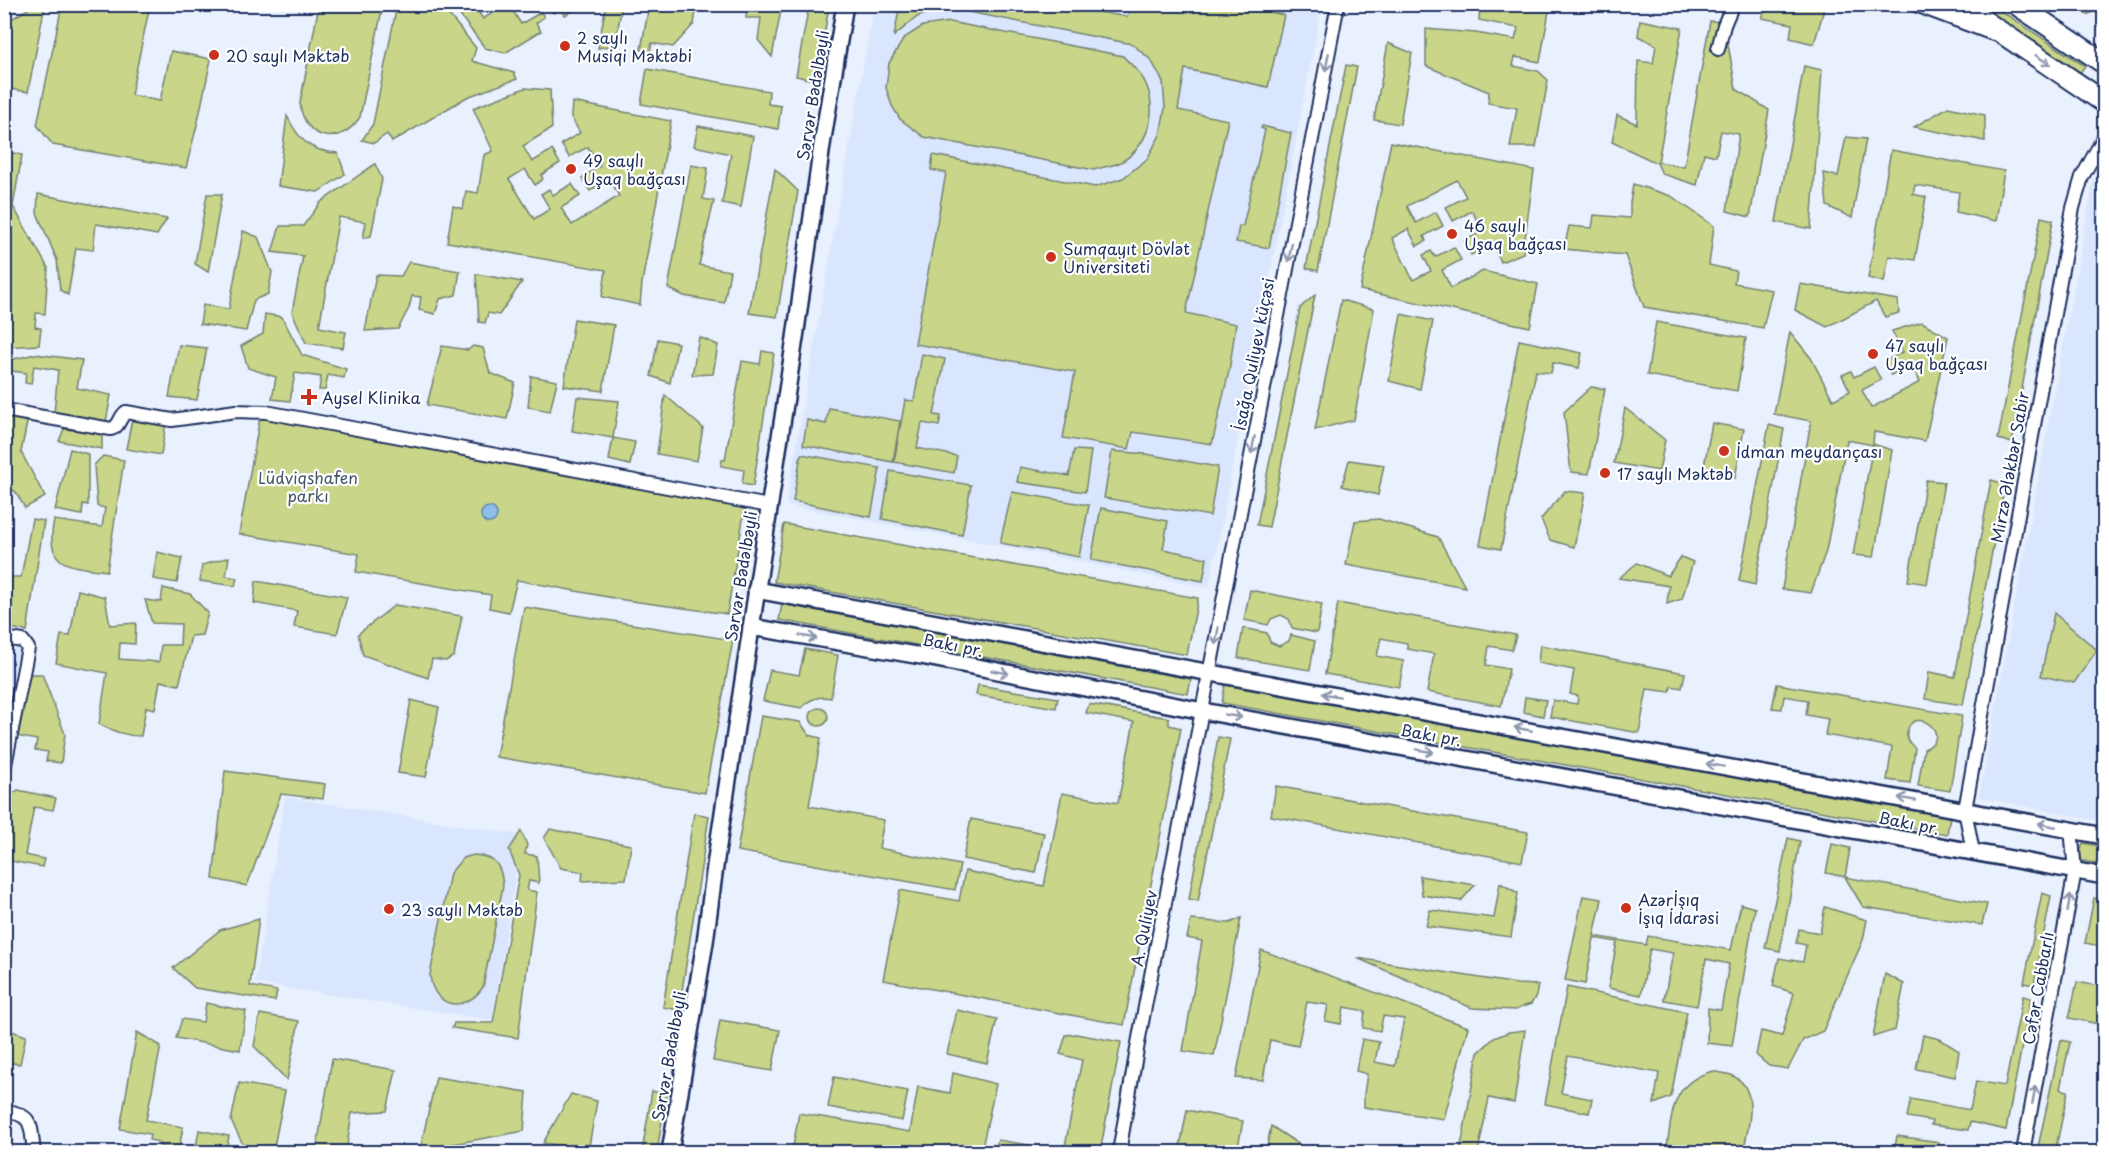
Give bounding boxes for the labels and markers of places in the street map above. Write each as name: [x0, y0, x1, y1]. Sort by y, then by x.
place label: 2 saylı Musiqi Məktəbi: [577, 25, 692, 67]
marker: 2 saylı Musiqi Məktəbi: [558, 39, 572, 53]
place label: 20 saylı Məktəb: [226, 43, 350, 67]
marker: 20 saylı Məktəb: [207, 48, 221, 62]
place label: 49 saylı Uşaq bağçası: [583, 148, 686, 190]
marker: 49 saylı Uşaq bağçası: [564, 162, 578, 176]
place label: 46 saylı Uşaq bağçası: [1464, 213, 1567, 255]
marker: 46 saylı Uşaq bağçası: [1445, 227, 1459, 241]
place label: Sumqayıt Dövlət Universiteti: [1063, 236, 1190, 278]
marker: Sumqayıt Dövlət Universiteti: [1044, 250, 1058, 264]
place label: 47 saylı Uşaq bağçası: [1885, 333, 1988, 375]
marker: 47 saylı Uşaq bağçası: [1866, 347, 1880, 361]
place label: Aysel Klinika: [322, 385, 420, 409]
marker: Aysel Klinika: [300, 388, 318, 406]
place label: İdman meydançası: [1736, 439, 1882, 463]
marker: İdman meydançası: [1717, 444, 1731, 458]
place label: 17 saylı Məktəb: [1617, 461, 1733, 485]
marker: 17 saylı Məktəb: [1598, 466, 1612, 480]
place label: Azərİşıq İşıq İdarəsi: [1638, 887, 1719, 929]
place label: 23 saylı Məktəb: [401, 897, 523, 921]
marker: Azərİşıq İşıq İdarəsi: [1619, 901, 1633, 915]
marker: 23 saylı Məktəb: [382, 902, 396, 916]

